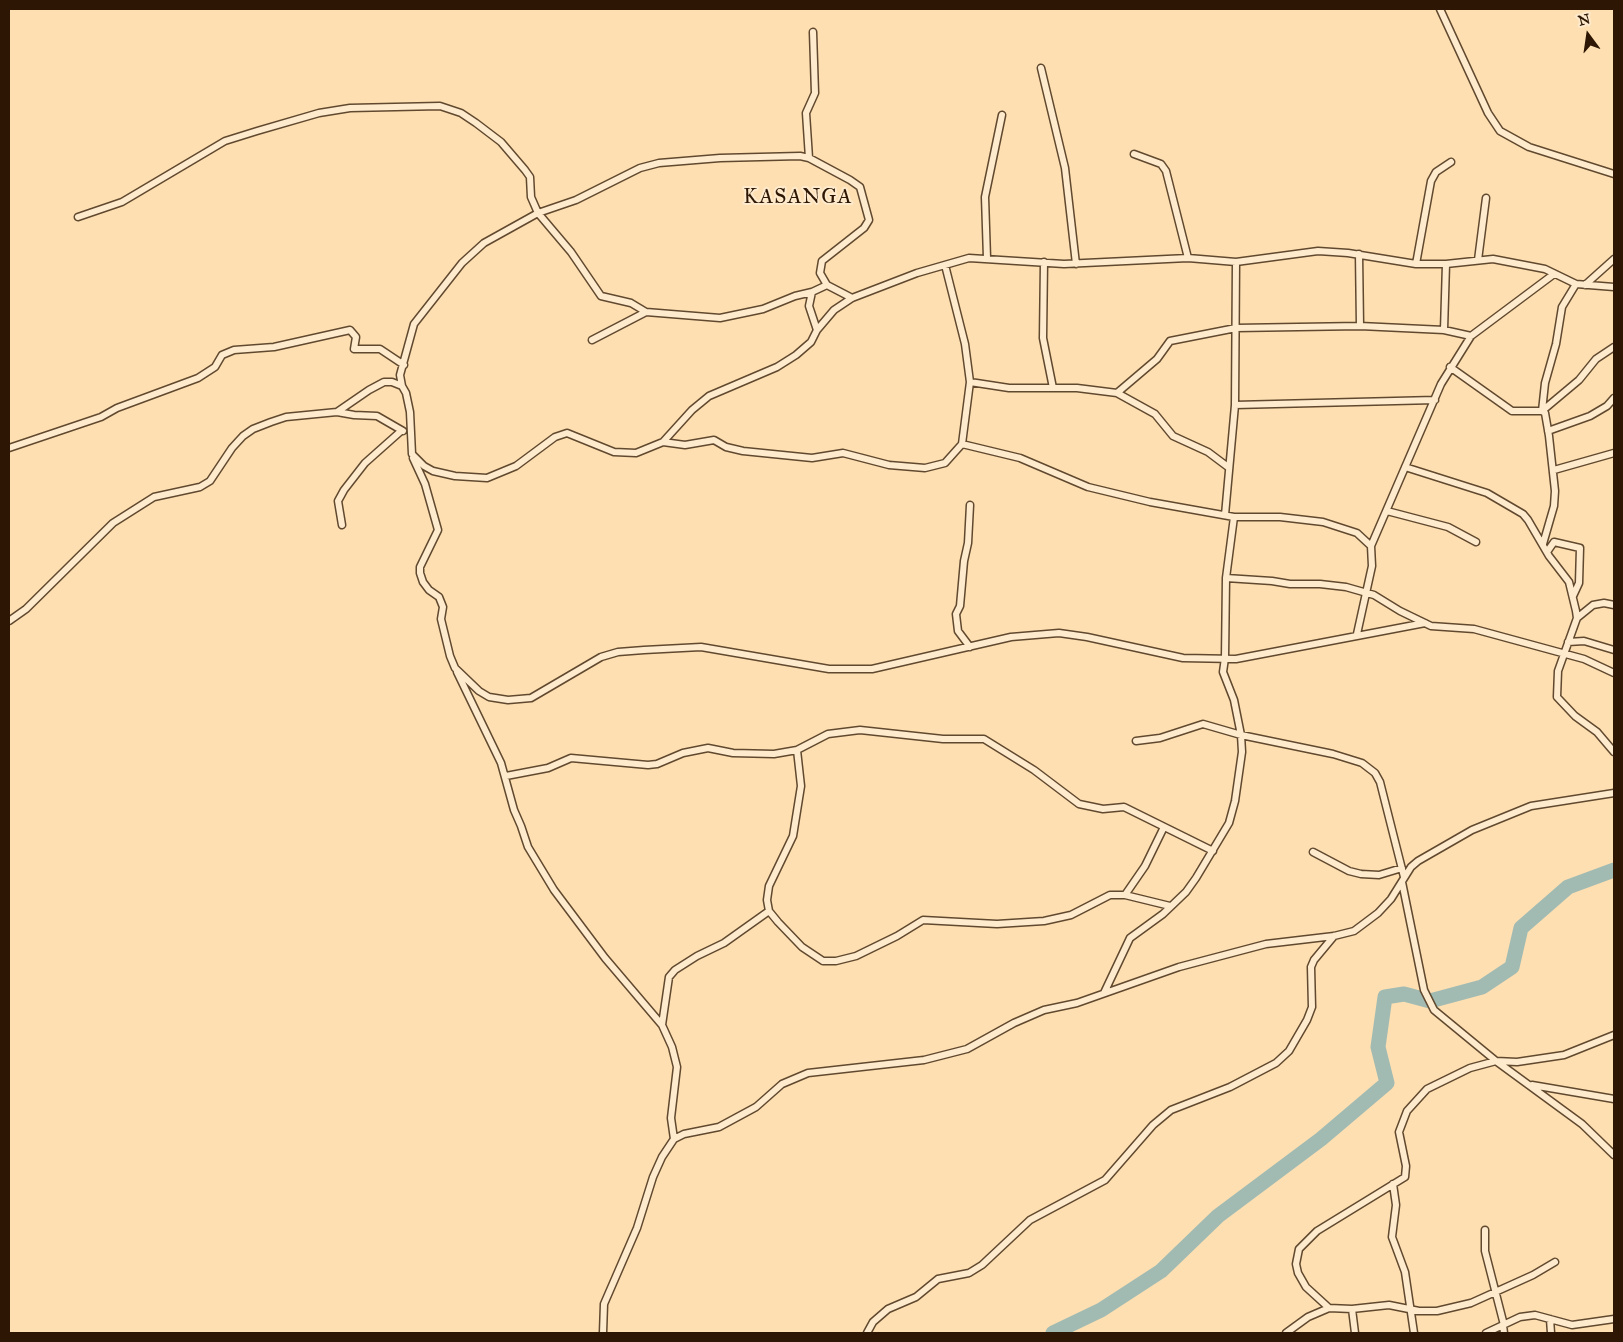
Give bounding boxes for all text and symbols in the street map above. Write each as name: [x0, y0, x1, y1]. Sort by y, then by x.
north arrow: [1563, 10, 1613, 60]
text: N: [1576, 10, 1592, 30]
district label: KASANGA: [742, 185, 854, 211]

